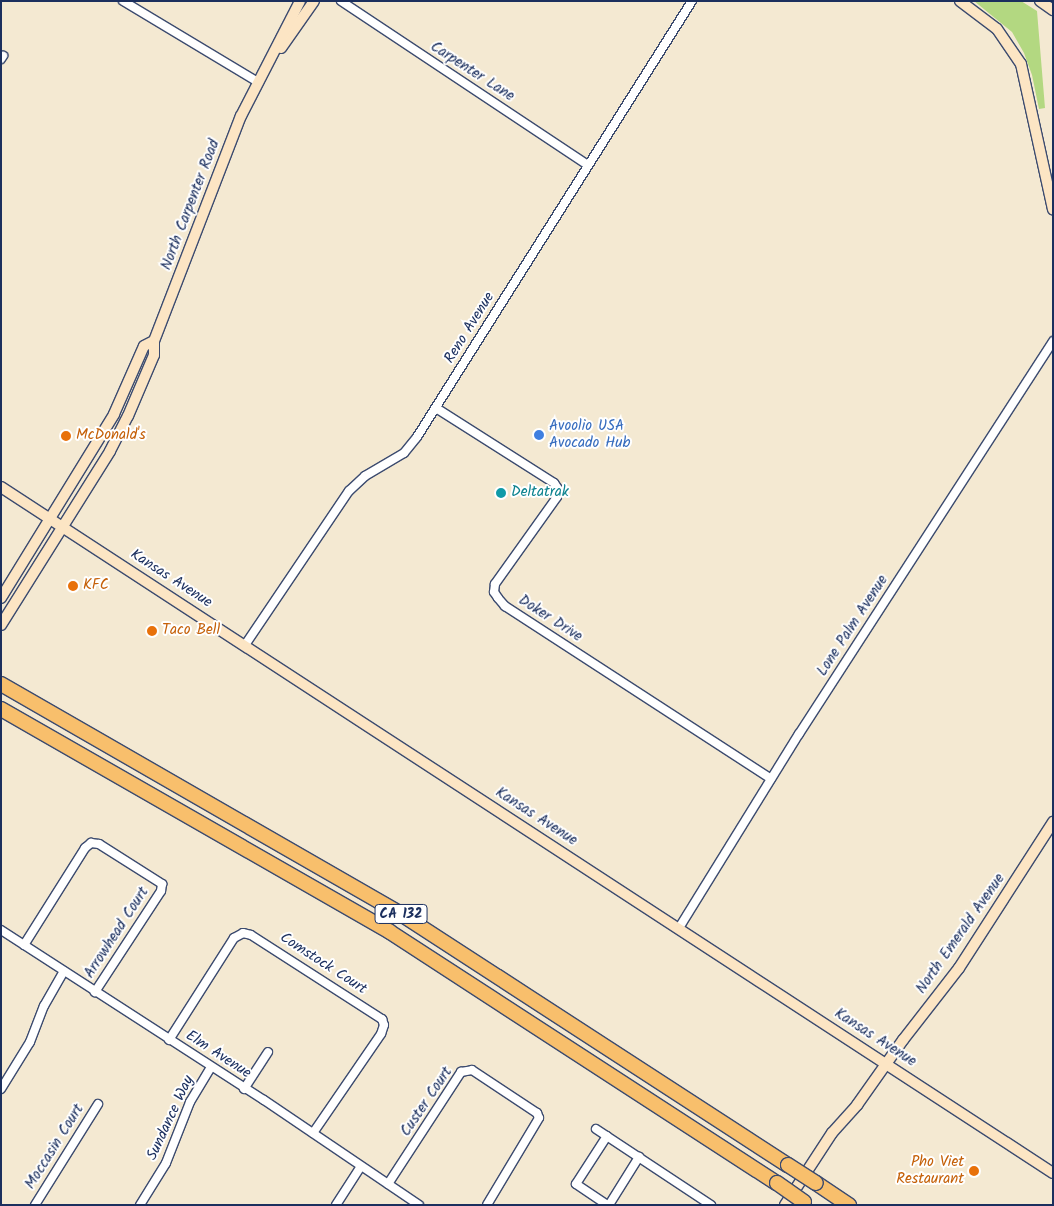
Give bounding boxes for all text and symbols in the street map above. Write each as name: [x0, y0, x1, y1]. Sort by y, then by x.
street label: Carpenter Lane: [427, 38, 517, 106]
street label: North Carpenter Road: [158, 137, 224, 273]
street label: Reno Avenue: [441, 289, 499, 367]
place label: Avoolio USA Avocado Hub: [549, 417, 630, 452]
place label: McDonald's: [76, 427, 146, 445]
marker: Avoolio USA Avocado Hub: [533, 429, 545, 441]
marker: McDonald's: [60, 430, 72, 442]
place label: Deltatrak: [511, 484, 569, 502]
marker: Deltatrak: [495, 487, 507, 499]
street label: Kansas Avenue: [127, 546, 215, 612]
street label: Lone Palm Avenue: [814, 572, 892, 680]
place label: KFC: [83, 577, 109, 595]
marker: KFC: [67, 580, 79, 592]
street label: Doker Drive: [515, 592, 585, 646]
place label: Taco Bell: [162, 622, 220, 640]
marker: Taco Bell: [146, 625, 158, 637]
street label: Kansas Avenue: [492, 784, 580, 850]
street label: North Emerald Avenue: [913, 870, 1009, 998]
street label: Arrowhead Court: [81, 884, 153, 982]
road number: CA 132: [374, 902, 428, 926]
street label: Comstock Court: [276, 929, 370, 999]
street label: Kansas Avenue: [831, 1005, 919, 1071]
street label: Elm Avenue: [182, 1027, 254, 1083]
street label: Custer Court: [397, 1064, 457, 1140]
street label: Sundance Way: [144, 1073, 198, 1163]
street label: Moccasin Court: [22, 1101, 88, 1193]
place label: Pho Viet Restaurant: [896, 1153, 964, 1188]
marker: Pho Viet Restaurant: [968, 1165, 980, 1177]

